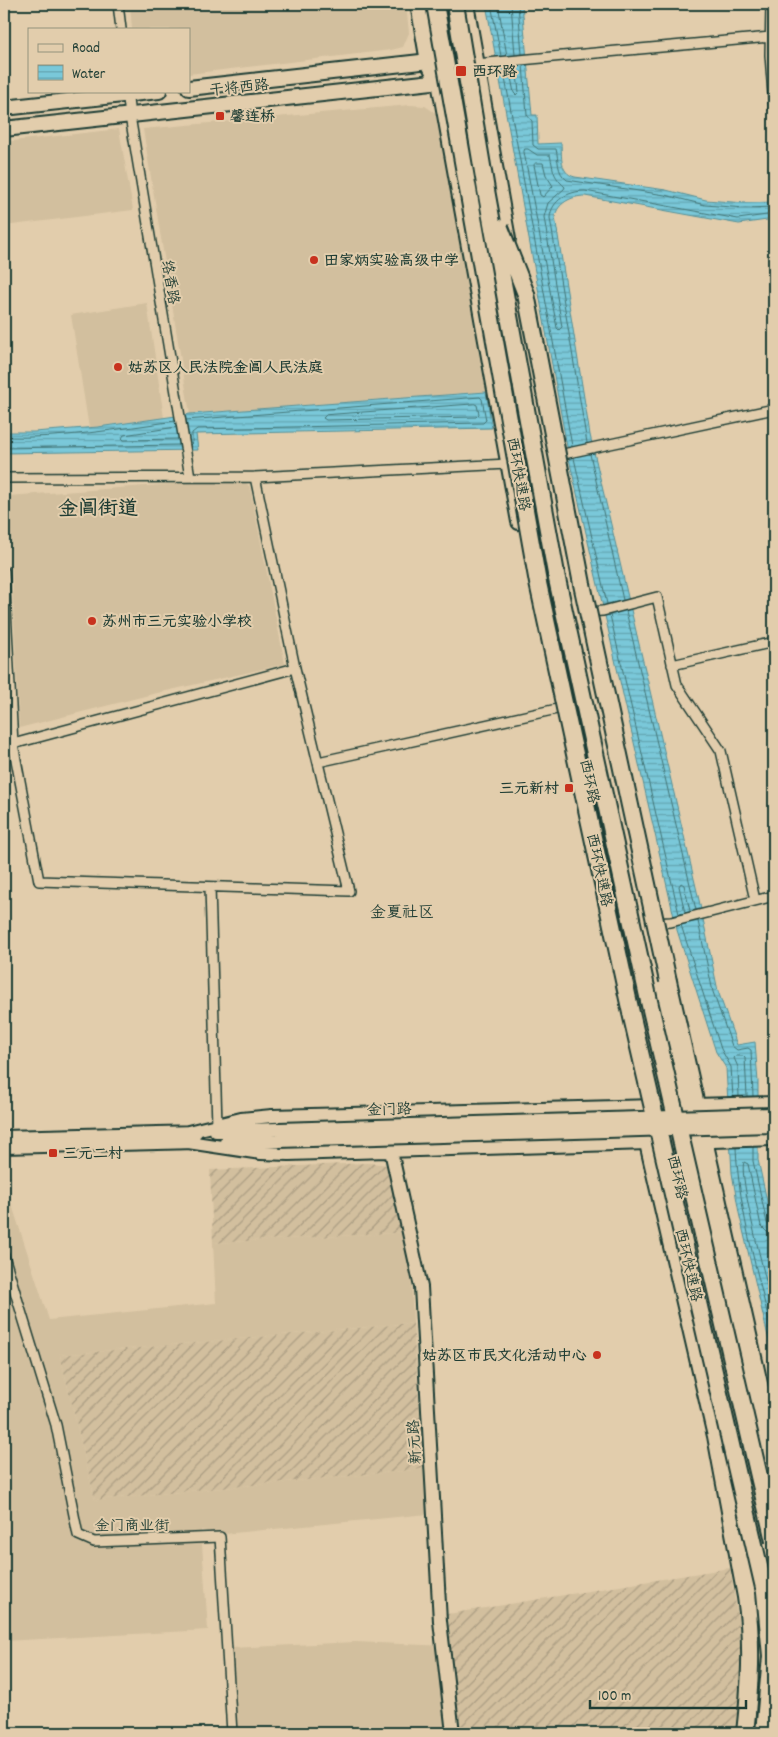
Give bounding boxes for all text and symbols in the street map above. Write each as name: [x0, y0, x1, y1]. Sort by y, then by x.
legend: [28, 28, 190, 92]
text: Road: [72, 38, 100, 60]
place label: 西环路: [472, 62, 517, 84]
text: Water: [72, 64, 106, 86]
marker: 西环路: [454, 64, 468, 78]
street label: 干将西路: [208, 75, 270, 103]
place label: 馨连桥: [230, 107, 275, 129]
marker: 馨连桥: [214, 110, 226, 122]
place label: 田家炳实验高级中学: [324, 251, 459, 273]
marker: 田家炳实验高级中学: [308, 254, 320, 266]
street label: 络香路: [155, 258, 183, 306]
place label: 姑苏区人民法院金阊人民法庭: [128, 358, 323, 380]
marker: 姑苏区人民法院金阊人民法庭: [112, 361, 124, 373]
street label: 西环快速路: [500, 435, 534, 513]
district label: 金阊街道: [58, 496, 138, 524]
place label: 苏州市三元实验小学校: [102, 612, 252, 634]
marker: 苏州市三元实验小学校: [86, 615, 98, 627]
street label: 西环路: [573, 757, 603, 806]
place label: 三元新村: [499, 779, 559, 801]
marker: 三元新村: [563, 782, 575, 794]
street label: 西环快速路: [579, 831, 617, 909]
district label: 金夏社区: [370, 902, 434, 925]
street label: 金门路: [366, 1099, 412, 1123]
place label: 三元二村: [63, 1144, 123, 1166]
marker: 三元二村: [47, 1147, 59, 1159]
street label: 西环路: [660, 1153, 692, 1202]
street label: 西环快速路: [668, 1226, 706, 1304]
place label: 姑苏区市民文化活动中心: [422, 1346, 587, 1368]
marker: 姑苏区市民文化活动中心: [591, 1349, 603, 1361]
street label: 新元路: [404, 1419, 428, 1465]
street label: 金门商业街: [94, 1516, 170, 1538]
scale bar: [590, 1677, 747, 1709]
text: 100 m: [598, 1686, 631, 1708]

